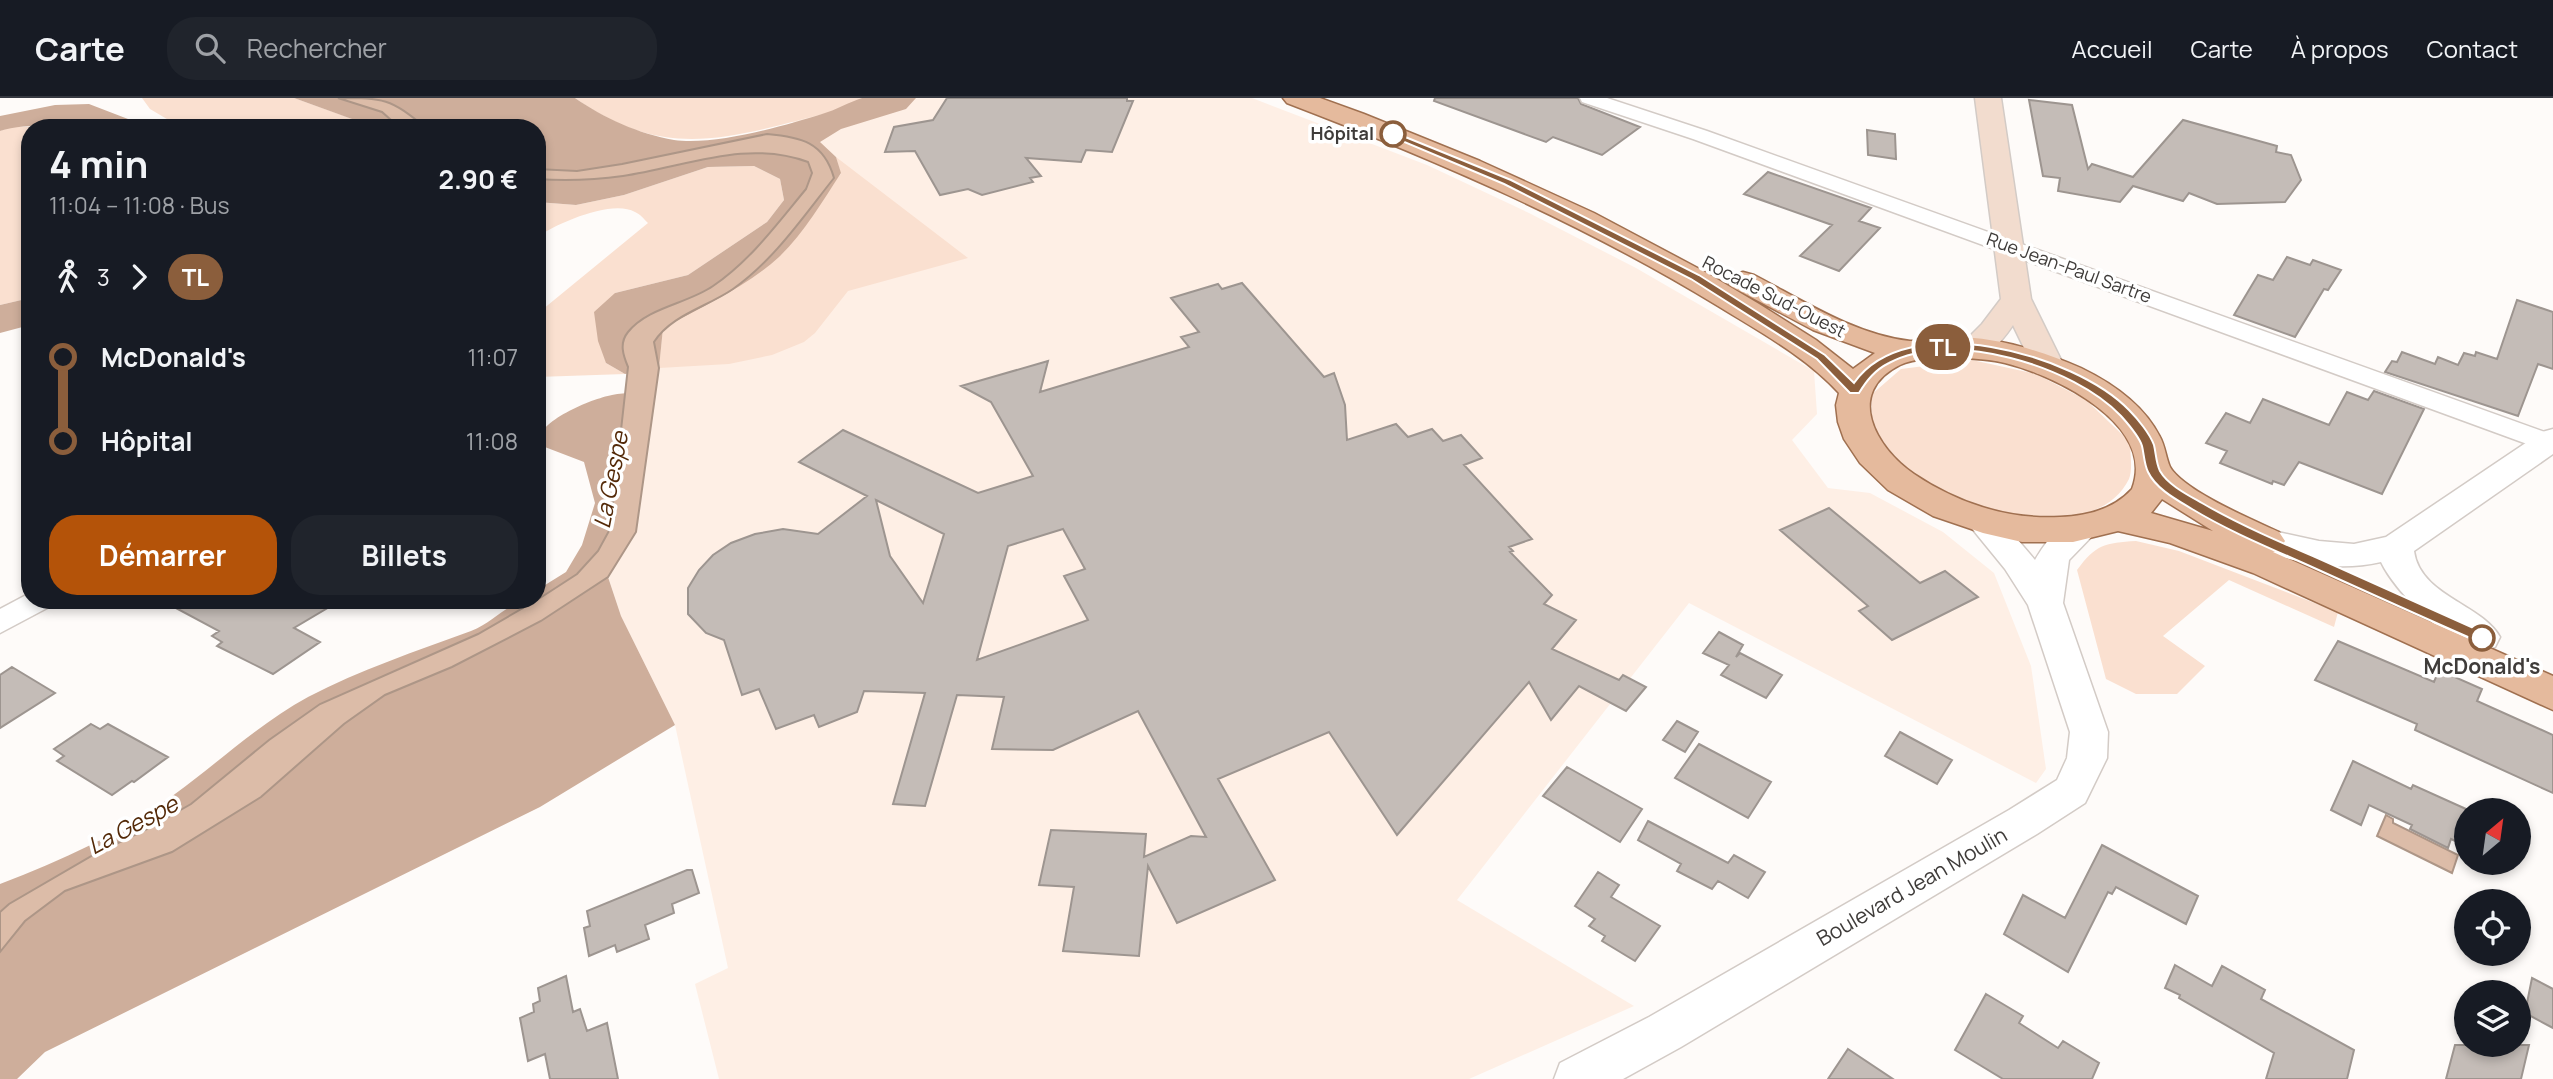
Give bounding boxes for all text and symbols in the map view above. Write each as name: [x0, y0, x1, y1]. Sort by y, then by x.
search box: [167, 17, 657, 80]
text: Carte: [35, 26, 125, 71]
icon: search: [191, 29, 229, 67]
text: Rechercher: [247, 30, 387, 66]
text: Accueil: [2072, 32, 2152, 65]
text: Carte: [2190, 32, 2253, 65]
text: À propos: [2291, 32, 2389, 65]
text: Contact: [2427, 32, 2518, 65]
place label: Hôpital: [1311, 121, 1374, 145]
marker: Hôpital: [1380, 121, 1406, 147]
text: 4 min: [49, 137, 148, 189]
text: 2.90 €: [438, 161, 518, 197]
text: 11:04 – 11:08 · Bus: [49, 189, 229, 221]
street label: Rue Jean-Paul Sartre: [1984, 226, 2155, 308]
street label: Rocade Sud-Ouest: [1699, 250, 1850, 343]
icon: walk: [49, 258, 87, 296]
icon: forward: [120, 258, 158, 296]
text: TL: [182, 260, 209, 293]
text: 3: [97, 261, 110, 293]
line badge: TL: [1912, 324, 1974, 370]
text: TL: [1929, 330, 1957, 363]
text: McDonald's: [101, 339, 246, 375]
text: 11:07: [468, 341, 518, 373]
text: Hôpital: [101, 423, 193, 459]
text: 11:08: [466, 425, 518, 457]
water label: La Gespe: [585, 427, 635, 531]
button: Démarrer: [49, 515, 277, 595]
button: Billets: [291, 515, 518, 595]
marker: McDonald's: [2469, 625, 2495, 651]
place label: McDonald's: [2424, 652, 2540, 680]
water label: La Gespe: [82, 786, 185, 861]
north arrow: [2454, 798, 2530, 875]
map controls: [2454, 798, 2531, 1057]
street label: Boulevard Jean Moulin: [1811, 820, 2012, 952]
button: locate: [2454, 889, 2531, 966]
button: layers: [2454, 980, 2531, 1057]

